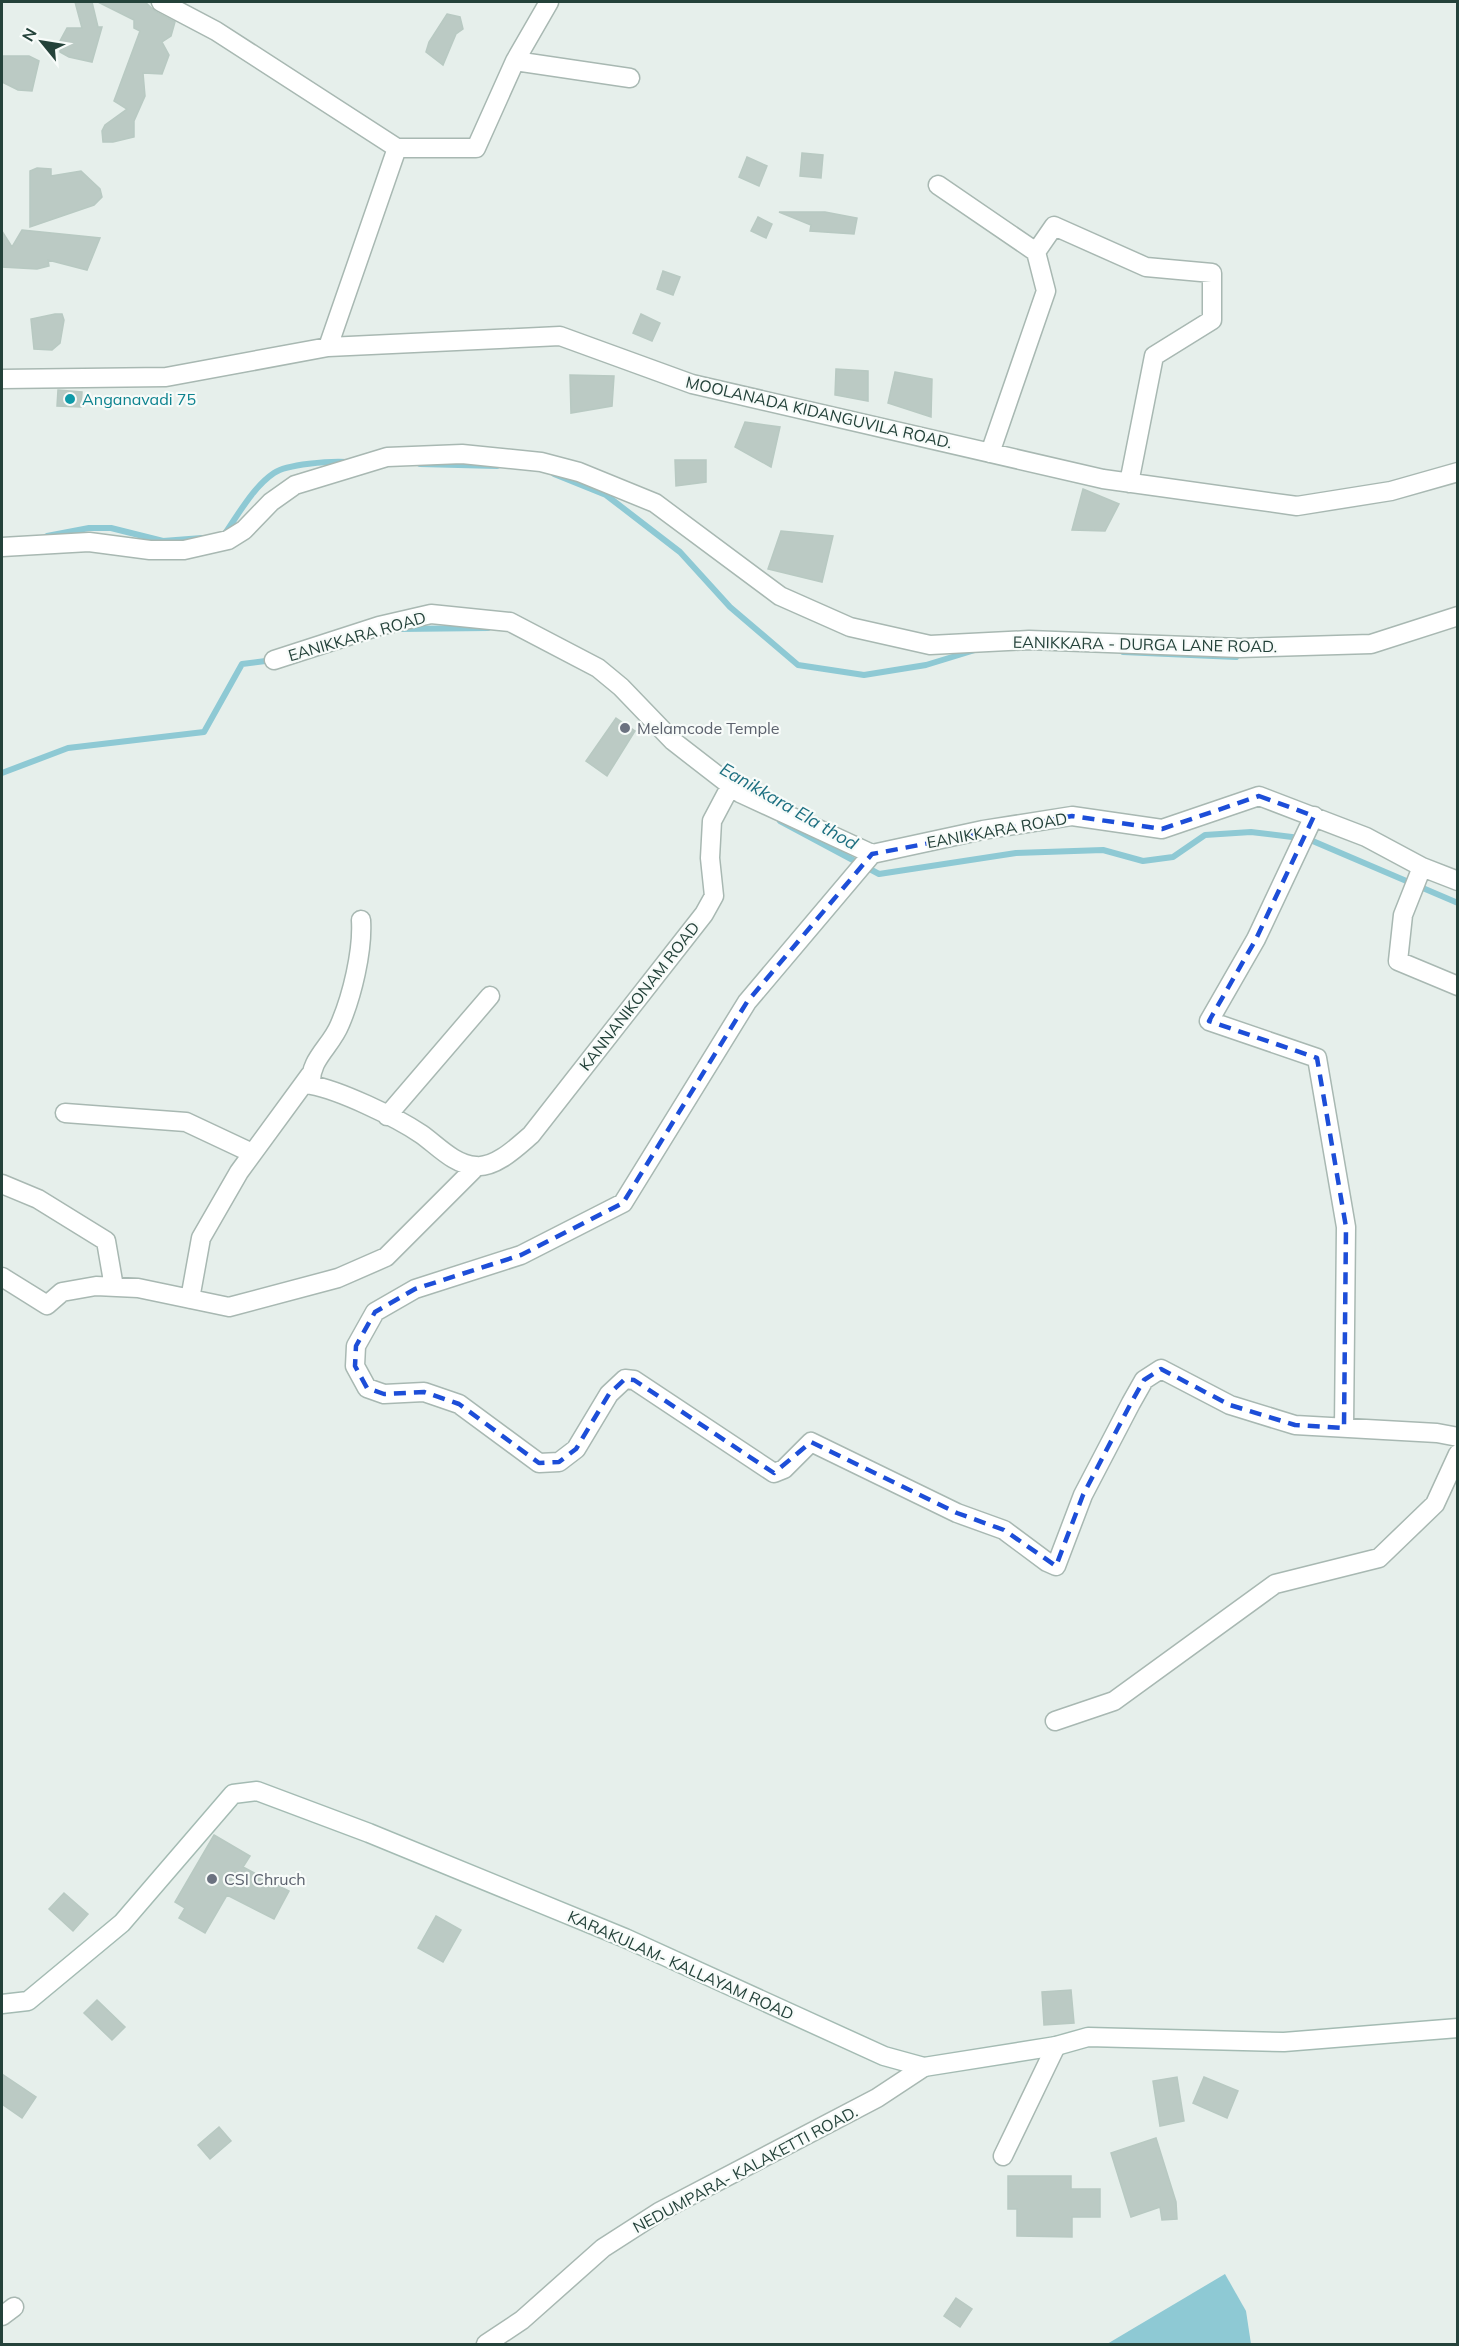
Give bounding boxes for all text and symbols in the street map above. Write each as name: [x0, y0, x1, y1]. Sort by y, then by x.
north arrow: [12, 12, 72, 72]
text: N: [17, 24, 41, 45]
street label: MOOLANADA KIDANGUVILA ROAD.: [684, 372, 954, 452]
place label: Anganavadi 75: [82, 389, 196, 409]
marker: Anganavadi 75: [63, 392, 77, 406]
street label: EANIKKARA ROAD: [286, 607, 428, 665]
street label: EANIKKARA - DURGA LANE ROAD.: [1013, 632, 1277, 656]
place label: Melamcode Temple: [637, 718, 780, 738]
marker: Melamcode Temple: [618, 721, 632, 735]
water label: Eanikkara Ela thod: [716, 757, 862, 855]
street label: EANIKKARA ROAD: [925, 808, 1069, 852]
street label: KANNANIKONAM ROAD: [575, 917, 703, 1075]
place label: CSI Chruch: [224, 1869, 306, 1889]
marker: CSI Chruch: [205, 1872, 219, 1886]
street label: KARAKULAM- KALLAYAM ROAD: [565, 1906, 797, 2024]
street label: NEDUMPARA- KALAKETTI ROAD.: [629, 2101, 861, 2237]

